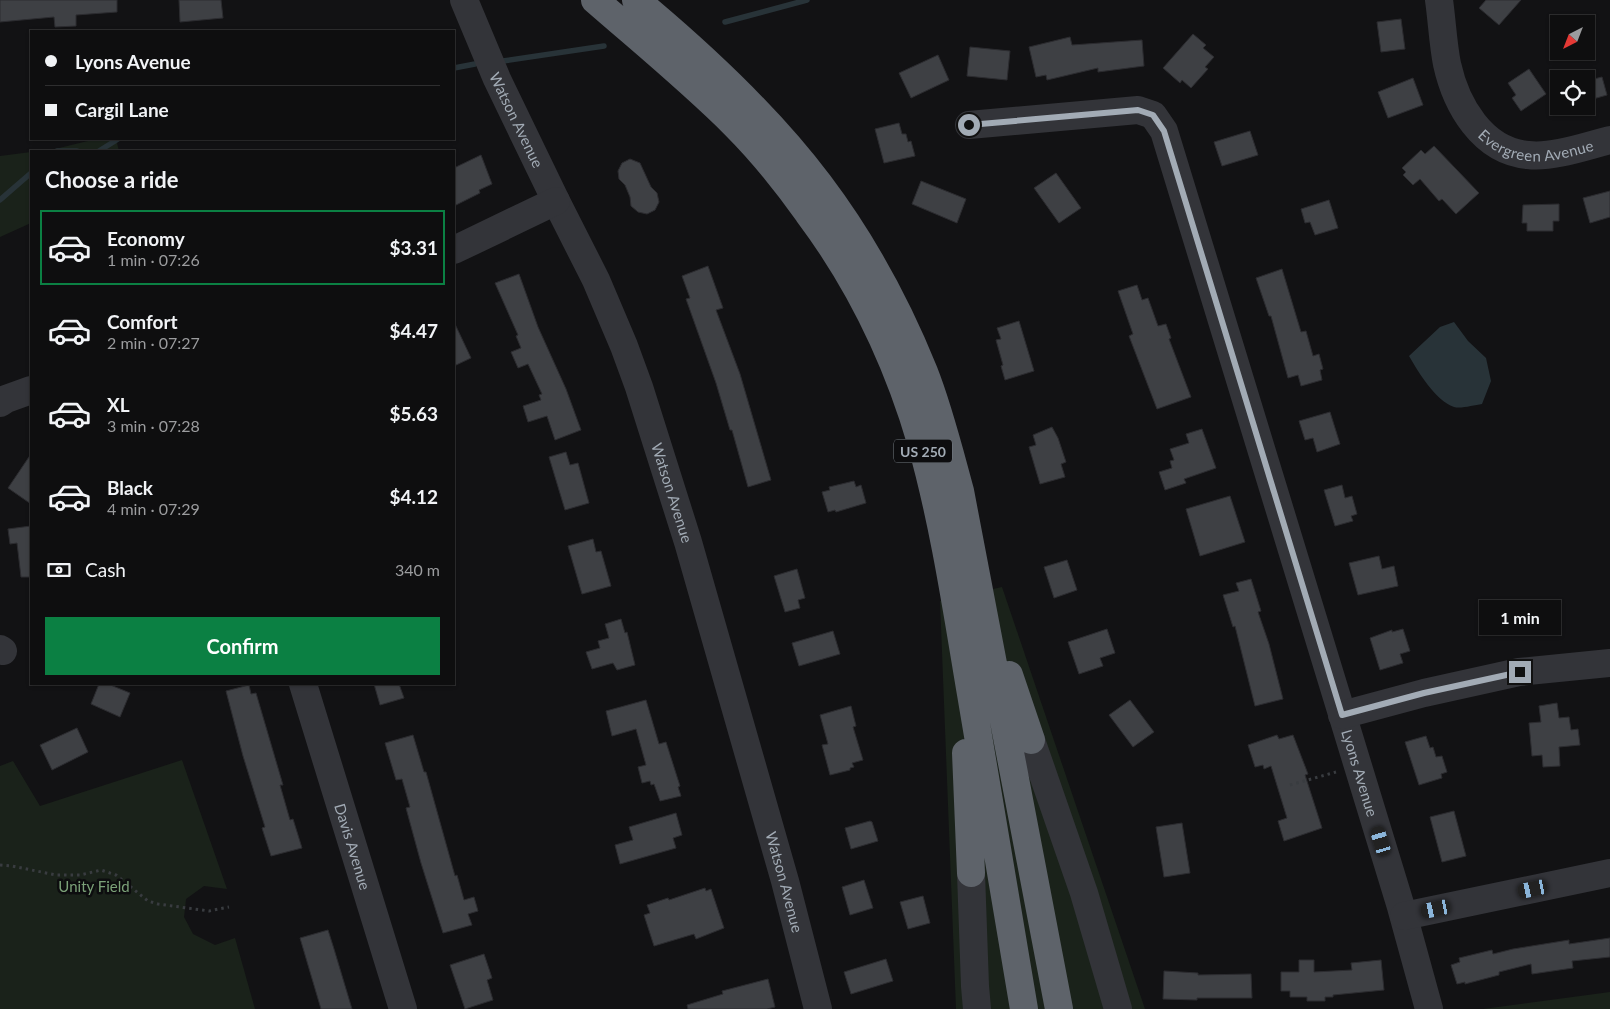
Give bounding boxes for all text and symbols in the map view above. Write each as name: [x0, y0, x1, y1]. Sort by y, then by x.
north arrow: [1550, 15, 1595, 60]
map controls: [1550, 15, 1595, 115]
text: Lyons Avenue: [75, 50, 191, 73]
street label: Watson Avenue: [486, 69, 548, 171]
button: locate: [1550, 70, 1595, 115]
text: Cargil Lane: [75, 98, 169, 121]
route start: [958, 114, 980, 136]
street label: Evergreen Avenue: [1475, 125, 1595, 164]
text: Choose a ride: [45, 166, 179, 193]
icon: car: [47, 225, 92, 270]
text: Economy: [107, 227, 185, 250]
text: $3.31: [389, 236, 438, 259]
text: 1 min · 07:26: [107, 250, 200, 269]
icon: car: [47, 308, 92, 353]
text: Comfort: [107, 310, 178, 333]
text: $4.47: [389, 319, 438, 342]
text: 2 min · 07:27: [107, 333, 200, 352]
icon: car: [47, 391, 92, 436]
text: XL: [107, 393, 130, 416]
text: $5.63: [389, 402, 438, 425]
text: 3 min · 07:28: [107, 416, 200, 435]
road number: US 250: [894, 440, 952, 462]
street label: Watson Avenue: [648, 441, 697, 545]
icon: car: [47, 474, 92, 519]
text: Black: [107, 476, 153, 499]
text: $4.12: [389, 485, 438, 508]
text: 4 min · 07:29: [107, 499, 200, 518]
icon: cash: [45, 556, 73, 584]
text: Cash: [85, 558, 126, 581]
text: 340 m: [395, 560, 440, 579]
callout: 1 min: [1479, 600, 1561, 634]
text: 1 min: [1500, 608, 1540, 627]
button: Confirm: [45, 617, 440, 675]
route end: [1509, 661, 1531, 683]
street label: Lyons Avenue: [1338, 727, 1382, 819]
street label: Davis Avenue: [331, 801, 375, 892]
car: [1369, 824, 1392, 858]
street label: Watson Avenue: [762, 829, 807, 934]
park label: Unity Field: [58, 877, 130, 895]
car: [1516, 879, 1549, 899]
car: [1419, 899, 1452, 919]

